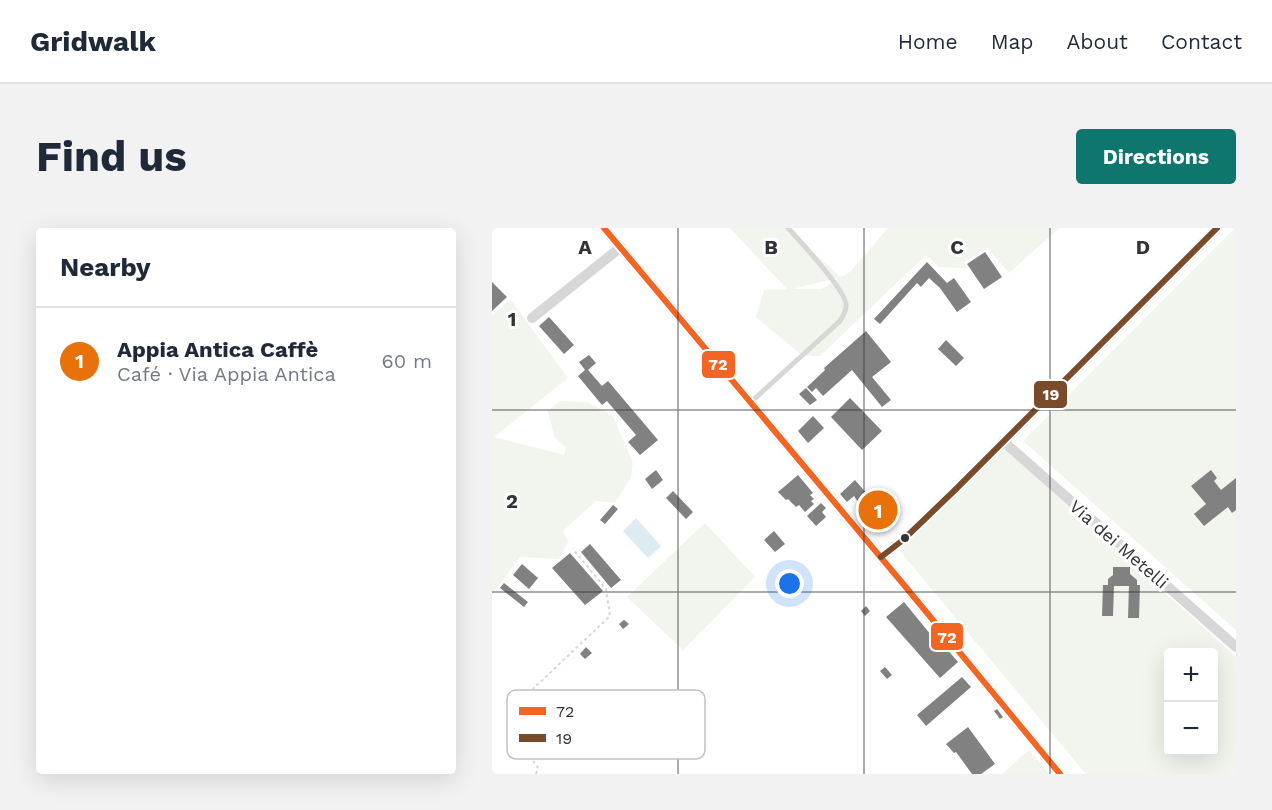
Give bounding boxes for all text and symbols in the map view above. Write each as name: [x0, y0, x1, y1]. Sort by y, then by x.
text: Gridwalk: [30, 25, 156, 58]
text: Home: [898, 29, 958, 54]
text: Map: [991, 29, 1034, 54]
text: About: [1067, 29, 1128, 54]
text: Contact: [1161, 29, 1242, 54]
button: Directions: [1076, 129, 1236, 184]
text: Find us: [36, 132, 187, 181]
text: A: [578, 235, 592, 259]
text: B: [764, 235, 778, 259]
text: C: [950, 235, 964, 259]
text: D: [1136, 235, 1150, 259]
text: Nearby: [60, 252, 151, 282]
text: 1: [508, 307, 516, 331]
text: Appia Antica Caffè: [117, 337, 318, 362]
text: 1: [75, 349, 84, 373]
text: 60 m: [382, 349, 432, 373]
line badge: 72: [701, 350, 736, 379]
text: 72: [708, 355, 728, 374]
text: Café · Via Appia Antica: [117, 362, 336, 386]
line badge: 19: [1033, 380, 1068, 409]
text: 19: [1043, 385, 1060, 404]
pin: 1: [858, 488, 898, 532]
text: 2: [506, 489, 518, 513]
street label: Via dei Metelli: [1065, 495, 1173, 593]
unlabelled marker: [899, 532, 911, 544]
your location: [775, 569, 804, 598]
line badge: 72: [930, 622, 964, 651]
text: 72: [937, 628, 957, 647]
map controls: [1164, 648, 1218, 756]
button: +: [1164, 648, 1218, 702]
legend: [507, 690, 705, 759]
text: 72: [556, 702, 574, 721]
button: −: [1164, 702, 1218, 756]
text: 19: [556, 729, 572, 748]

